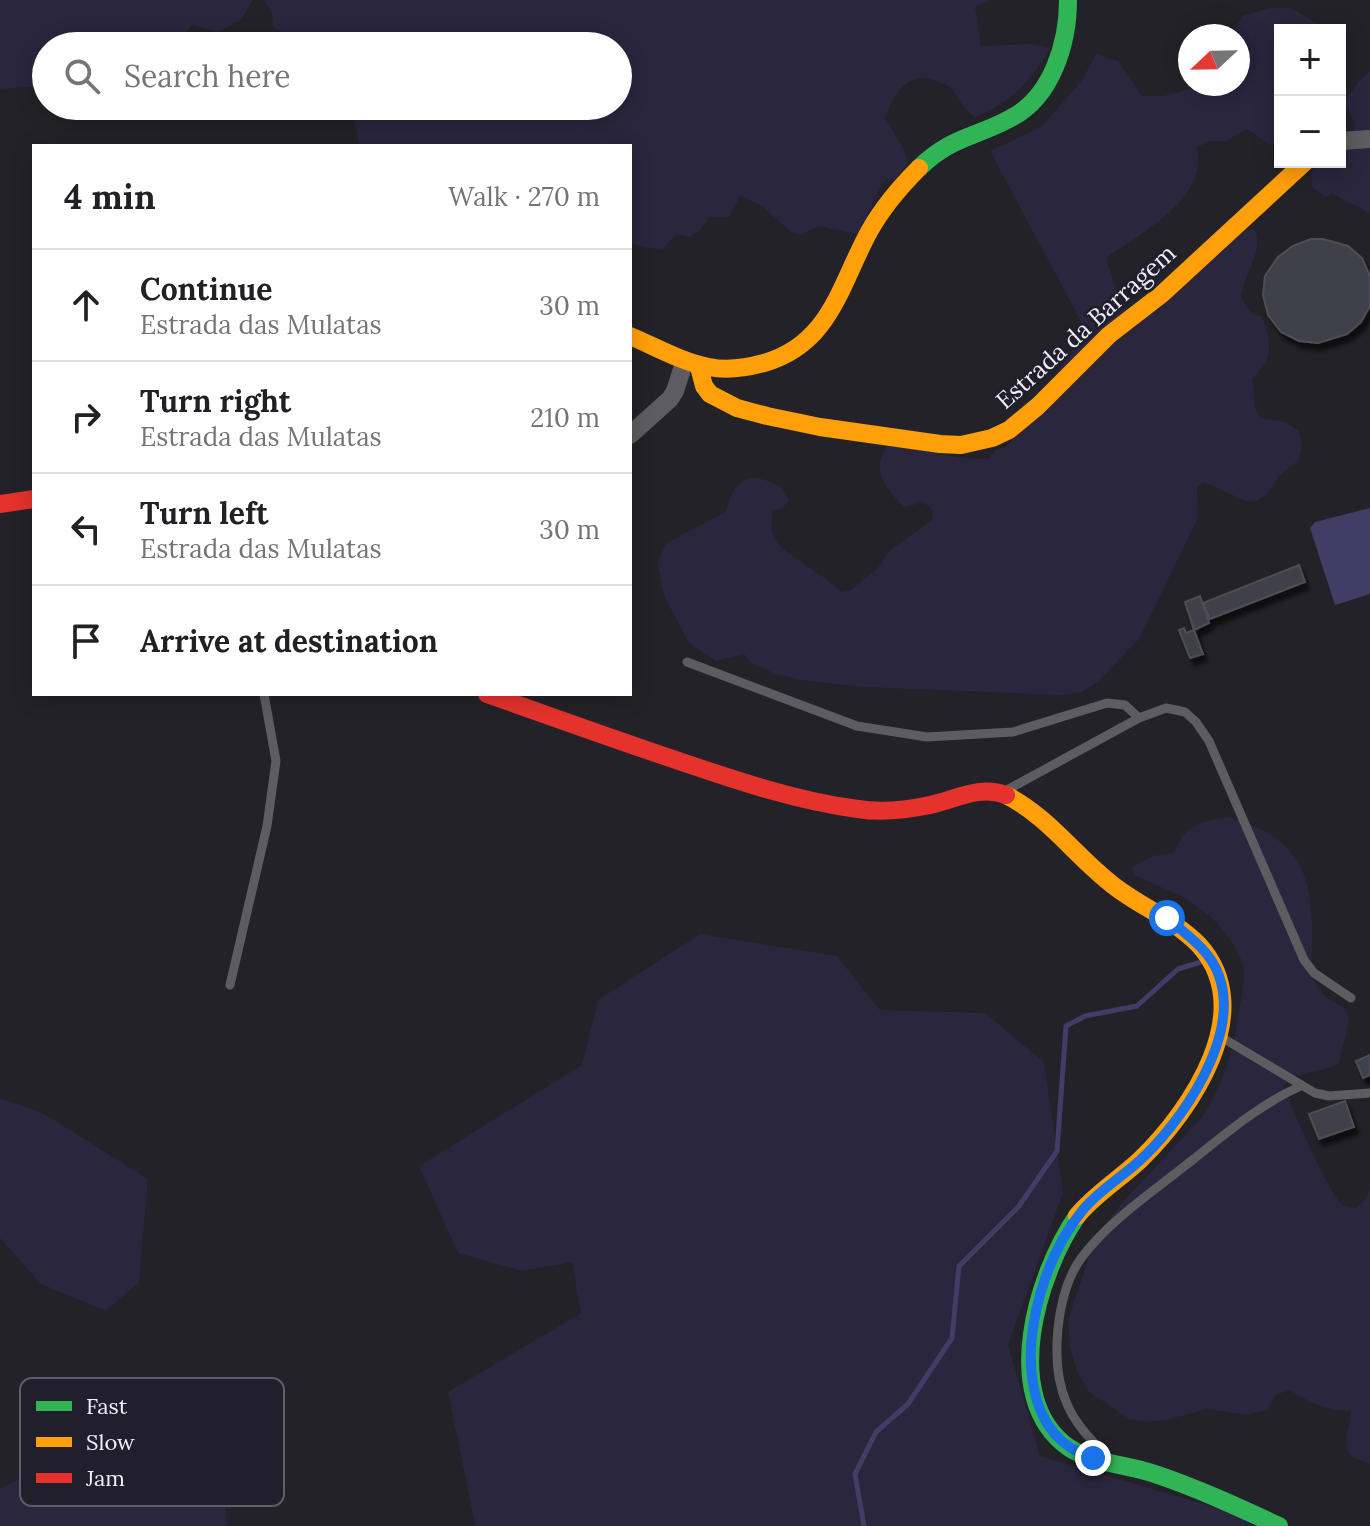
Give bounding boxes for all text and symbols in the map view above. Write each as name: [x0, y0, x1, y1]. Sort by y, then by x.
north arrow: [1178, 24, 1250, 96]
map controls: [1274, 24, 1346, 168]
button: +: [1274, 24, 1346, 96]
search box: [32, 32, 632, 120]
icon: search: [60, 54, 104, 98]
text: Search here: [124, 57, 291, 95]
button: −: [1274, 96, 1346, 168]
text: 4 min: [64, 175, 156, 218]
text: Walk · 270 m: [448, 180, 600, 213]
street label: Estrada da Barragem: [989, 238, 1182, 416]
text: Continue: [140, 270, 272, 308]
icon: ahead: [64, 283, 108, 327]
text: 30 m: [539, 289, 600, 322]
text: Estrada das Mulatas: [140, 308, 382, 341]
text: Turn right: [140, 382, 291, 420]
icon: right: [64, 395, 108, 439]
text: 210 m: [530, 401, 600, 434]
text: Estrada das Mulatas: [140, 420, 382, 453]
text: Turn left: [140, 494, 268, 532]
icon: left: [64, 507, 108, 551]
text: 30 m: [539, 513, 600, 546]
text: Estrada das Mulatas: [140, 532, 382, 565]
icon: arrive: [64, 619, 108, 663]
text: Arrive at destination: [140, 622, 438, 660]
route start: [1149, 900, 1185, 936]
legend: [20, 1378, 284, 1506]
text: Fast: [86, 1392, 128, 1420]
text: Slow: [86, 1428, 135, 1456]
route end: [1075, 1440, 1111, 1476]
text: Jam: [85, 1464, 125, 1492]

